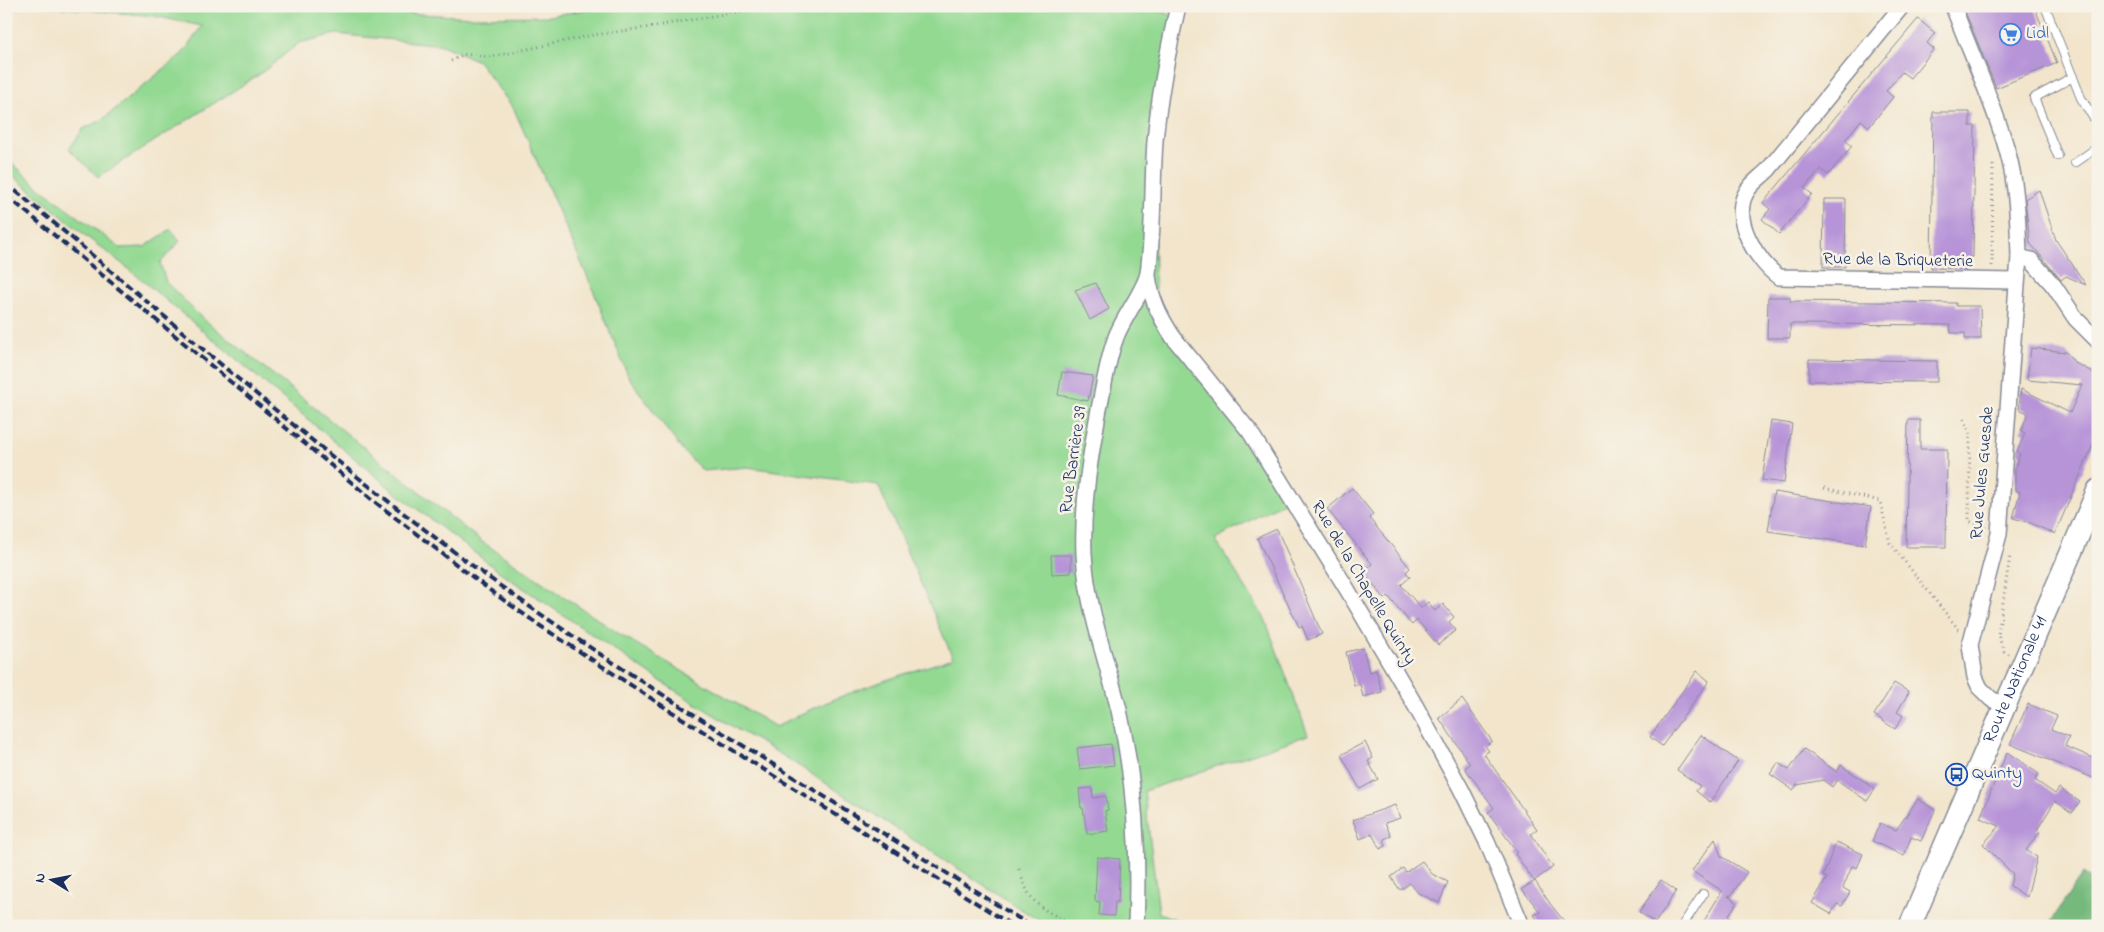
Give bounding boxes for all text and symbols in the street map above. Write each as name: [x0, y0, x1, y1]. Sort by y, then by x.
place label: Lidl: [2026, 21, 2049, 47]
supermarket icon: Lidl: [1998, 22, 2022, 46]
street label: Rue de la Briqueterie: [1823, 247, 1974, 275]
street label: Rue Barrière 39: [1054, 404, 1094, 515]
street label: Rue Jules Guesde: [1964, 404, 2002, 541]
street label: Rue de la Chapelle Quinty: [1304, 496, 1422, 670]
street label: Route Nationale 41: [1977, 612, 2055, 748]
place label: Quinty: [1972, 761, 2022, 787]
bus stop icon: Quinty: [1944, 762, 1968, 786]
north arrow: [28, 854, 78, 904]
text: N: [30, 872, 52, 884]

